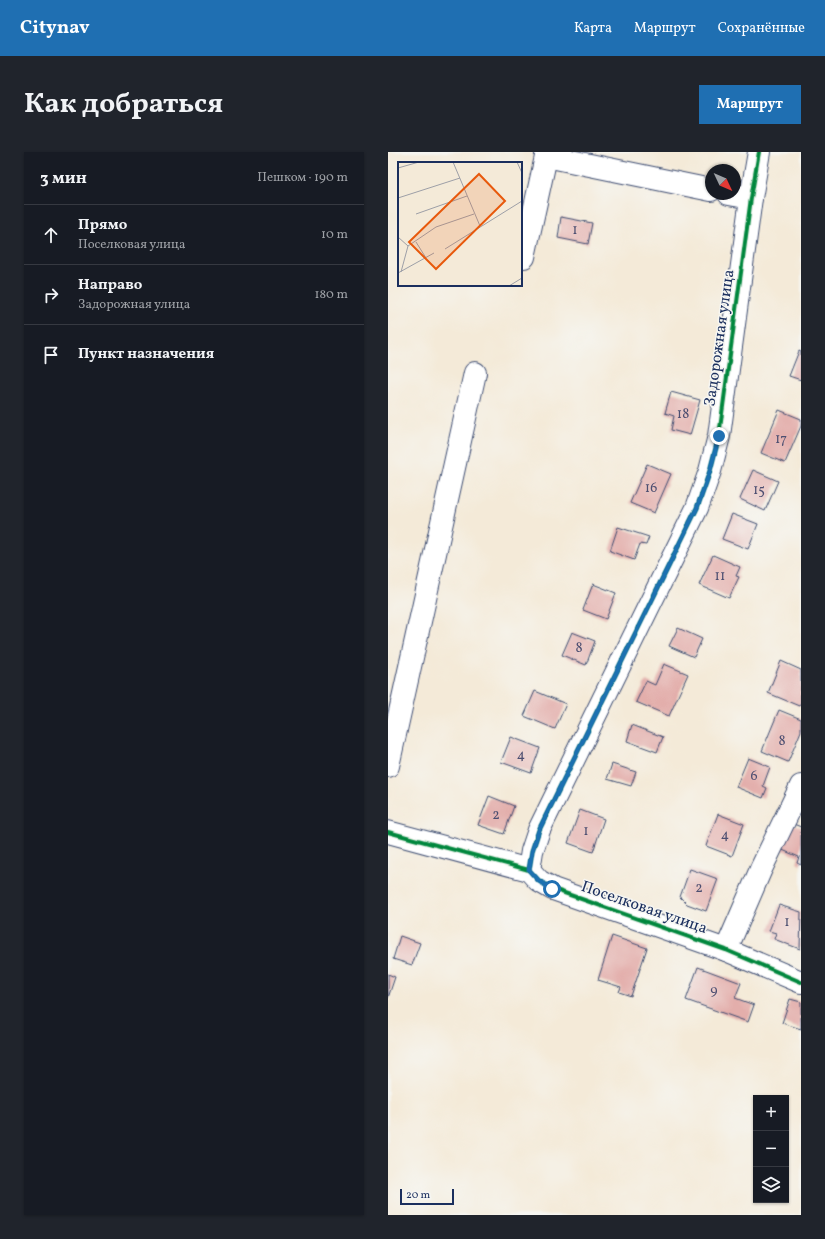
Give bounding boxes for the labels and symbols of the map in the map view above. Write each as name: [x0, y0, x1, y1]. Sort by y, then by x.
inset map: [398, 162, 522, 286]
north arrow: [705, 164, 741, 200]
house number: 1: [572, 221, 578, 240]
street label: Задорожная улица: [699, 268, 741, 408]
house number: 18: [677, 405, 689, 424]
route end: [710, 427, 728, 445]
house number: 17: [775, 430, 787, 449]
house number: 16: [645, 479, 657, 498]
house number: 15: [753, 481, 765, 500]
house number: 11: [715, 567, 725, 586]
house number: 8: [575, 639, 583, 658]
house number: 8: [778, 732, 786, 751]
house number: 4: [517, 746, 525, 765]
house number: 6: [750, 767, 758, 786]
house number: 2: [492, 806, 500, 825]
house number: 1: [583, 822, 589, 841]
house number: 4: [721, 826, 729, 845]
street label: Поселковая улица: [578, 876, 710, 940]
house number: 2: [695, 879, 703, 898]
route start: [543, 880, 561, 898]
house number: 1: [784, 913, 790, 932]
house number: 9: [710, 981, 718, 1000]
scale bar: [400, 1187, 454, 1206]

